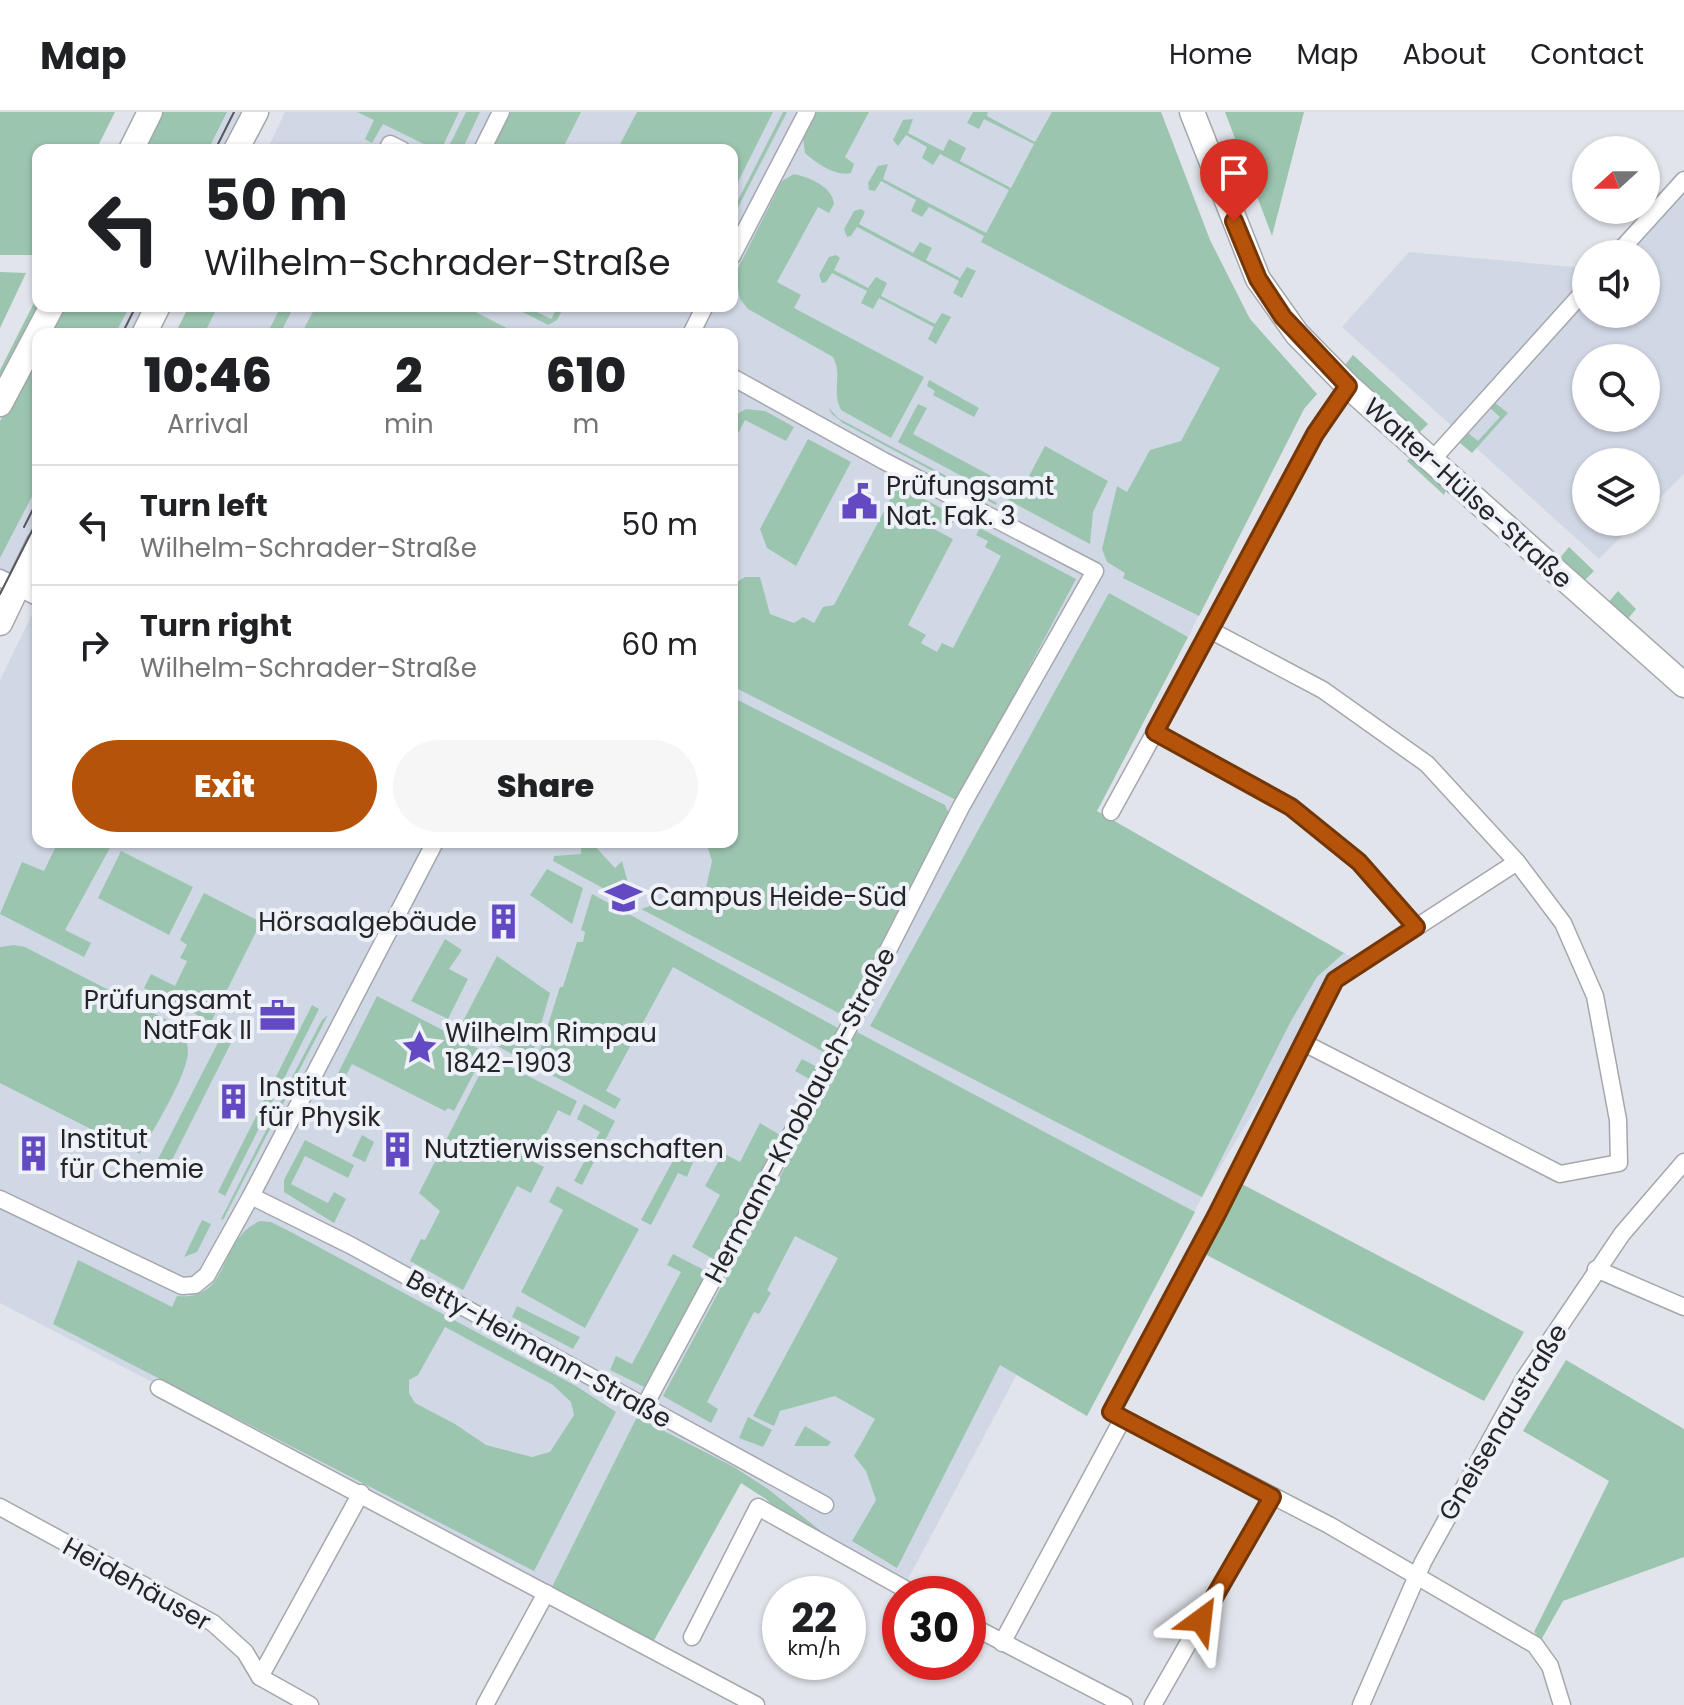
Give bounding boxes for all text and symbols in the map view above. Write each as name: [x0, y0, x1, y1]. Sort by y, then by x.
text: Map: [40, 29, 127, 82]
text: Home: [1169, 35, 1252, 74]
text: Map: [1296, 35, 1358, 74]
text: About: [1402, 35, 1486, 74]
text: Contact: [1530, 35, 1644, 74]
north arrow: [1572, 136, 1660, 224]
map controls: [1572, 136, 1660, 536]
pin: [1200, 139, 1268, 221]
icon: arrive: [1212, 151, 1256, 195]
text: 50 m: [204, 161, 348, 240]
icon: left: [72, 176, 176, 280]
text: Wilhelm-Schrader-Straße: [204, 237, 671, 288]
button: sound: [1572, 240, 1660, 328]
text: 10:46: [144, 342, 272, 409]
text: 2: [395, 342, 422, 409]
text: 610: [546, 342, 626, 409]
button: search: [1572, 344, 1660, 432]
street label: Walter-Hülse-Straße: [1356, 389, 1580, 597]
text: Arrival: [167, 406, 249, 442]
text: min: [384, 406, 434, 442]
text: m: [572, 406, 599, 442]
button: layers: [1572, 448, 1660, 536]
place label: Prüfungsamt Nat. Fak. 3: [886, 468, 1054, 534]
public building icon: Prüfungsamt Nat. Fak. 3: [841, 482, 879, 520]
text: Turn left: [140, 484, 268, 527]
icon: left: [72, 503, 116, 547]
text: 50 m: [621, 503, 698, 546]
text: Wilhelm-Schrader-Straße: [140, 530, 477, 566]
text: Turn right: [140, 604, 292, 647]
icon: right: [72, 623, 116, 667]
text: 60 m: [621, 623, 698, 666]
text: Wilhelm-Schrader-Straße: [140, 650, 477, 686]
button: Exit: [72, 740, 377, 832]
button: Share: [393, 740, 698, 832]
school or university icon: Campus Heide-Süd: [605, 878, 643, 916]
place label: Campus Heide-Süd: [650, 879, 907, 915]
building icon: Hörsaalgebäude: [484, 903, 522, 941]
place label: Hörsaalgebäude: [258, 904, 477, 940]
street label: Hermann-Knoblauch-Straße: [696, 941, 904, 1289]
place label: Prüfungsamt NatFak II: [84, 982, 252, 1048]
office icon: Prüfungsamt NatFak II: [259, 996, 297, 1034]
place label: Wilhelm Rimpau 1842-1903: [445, 1015, 657, 1081]
place icon: Wilhelm Rimpau 1842-1903: [400, 1029, 438, 1067]
place label: Institut für Physik: [259, 1069, 381, 1135]
building icon: Institut für Physik: [214, 1083, 252, 1121]
place label: Institut für Chemie: [60, 1121, 204, 1187]
building icon: Nutztierwissenschaften: [379, 1130, 417, 1168]
place label: Nutztierwissenschaften: [424, 1131, 724, 1167]
building icon: Institut für Chemie: [15, 1135, 53, 1173]
street label: Betty-Heimann-Straße: [400, 1261, 678, 1437]
street label: Gneisenaustraße: [1430, 1317, 1576, 1527]
street label: Heidehäuser: [56, 1528, 218, 1640]
speed limit sign: 30: [882, 1576, 986, 1680]
position arrow: [1159, 1578, 1243, 1662]
text: 22: [791, 1590, 837, 1646]
text: km/h: [787, 1634, 841, 1662]

